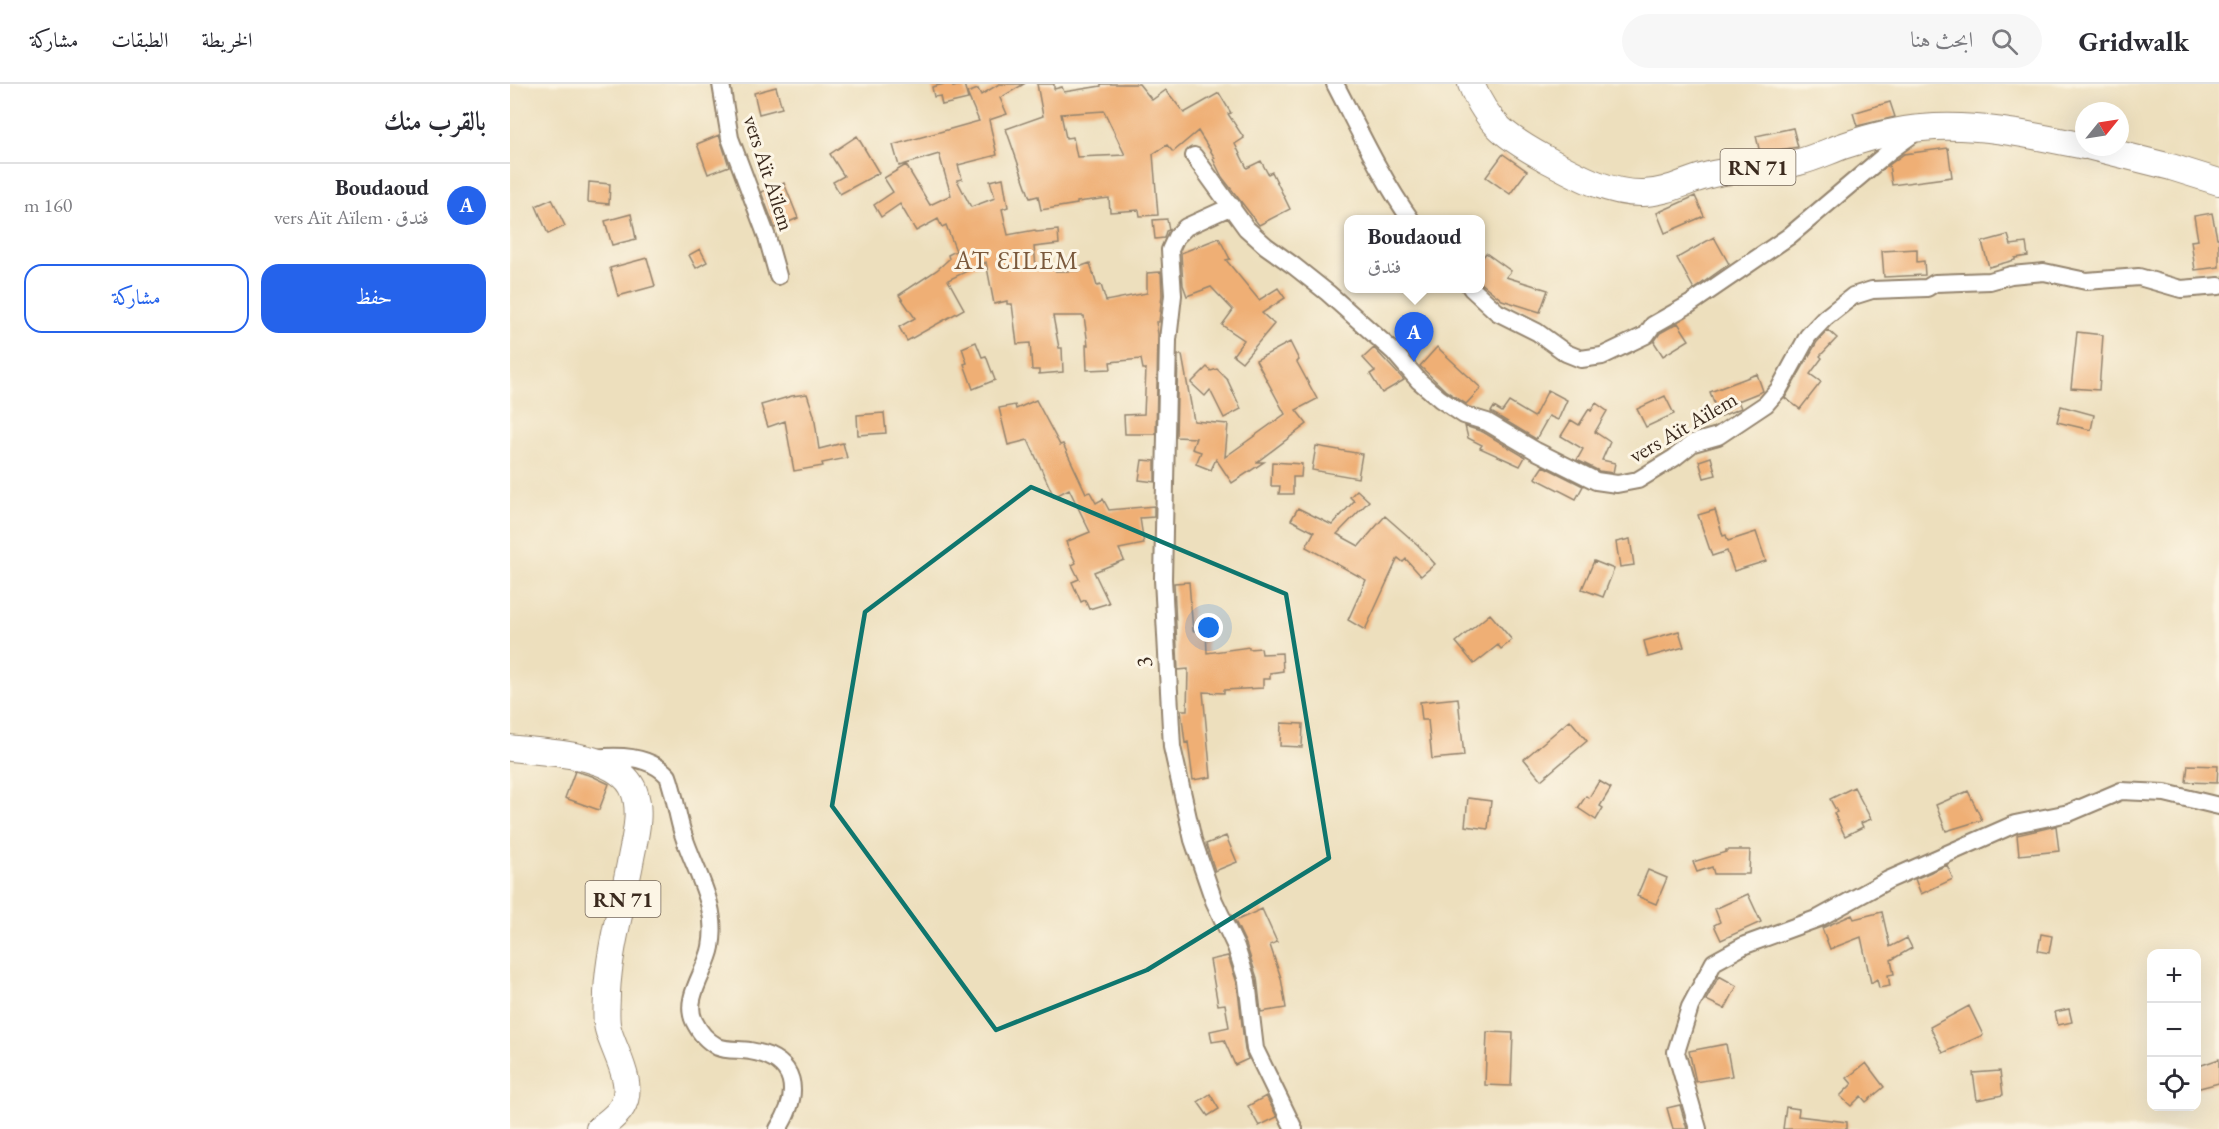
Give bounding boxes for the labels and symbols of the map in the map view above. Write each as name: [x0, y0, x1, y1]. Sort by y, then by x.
north arrow: [2075, 102, 2129, 156]
street label: vers Aït Aïlem: [737, 111, 801, 235]
road number: RN 71: [1720, 149, 1796, 185]
district label: AT ƐILEM: [953, 243, 1080, 277]
pin: A: [1394, 312, 1434, 362]
street label: vers Aït Aïlem: [1624, 384, 1742, 470]
your location: [1194, 613, 1223, 642]
street label: 3: [1129, 656, 1159, 668]
road number: RN 71: [586, 881, 660, 917]

